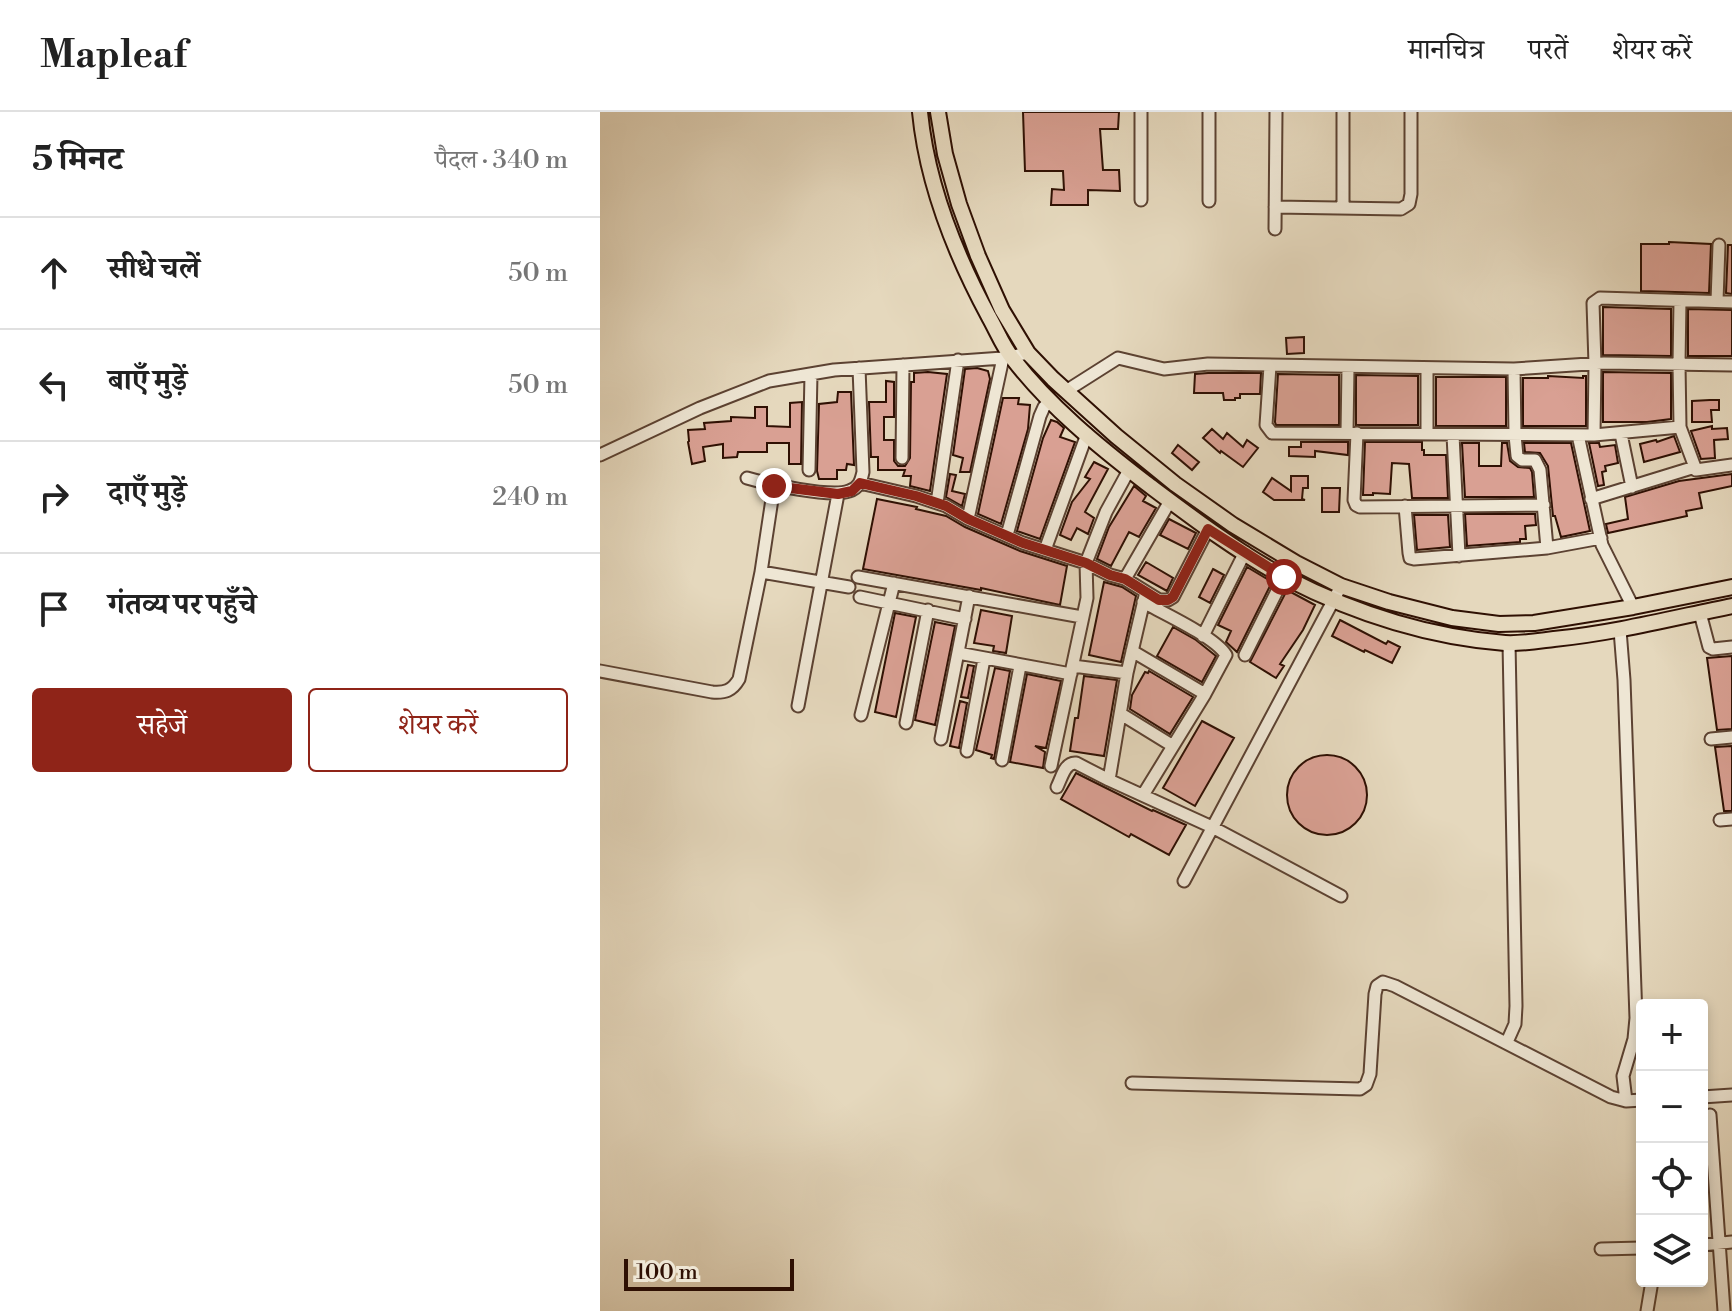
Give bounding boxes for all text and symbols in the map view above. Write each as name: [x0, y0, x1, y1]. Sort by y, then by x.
text: Mapleaf: [40, 32, 187, 79]
text: मानचित्र: [1408, 33, 1484, 68]
text: परतें: [1528, 33, 1568, 68]
text: शेयर करें: [1612, 33, 1692, 68]
text: 5 मिनट: [32, 139, 123, 181]
text: पैदल · 340 m: [435, 144, 568, 176]
text: सीधे चलें: [108, 250, 200, 288]
icon: ahead: [32, 251, 76, 295]
text: 50 m: [508, 257, 568, 289]
text: बाएँ मुड़ें: [108, 362, 187, 400]
icon: left: [32, 363, 76, 407]
text: 50 m: [508, 369, 568, 401]
route end: [756, 468, 792, 504]
text: दाएँ मुड़ें: [108, 474, 186, 512]
icon: right: [32, 475, 76, 519]
text: 240 m: [492, 481, 568, 513]
route start: [1266, 559, 1302, 595]
text: गंतव्य पर पहुँचे: [108, 586, 256, 624]
icon: arrive: [32, 587, 76, 631]
button: सहेजें: [32, 688, 292, 772]
button: शेयर करें: [308, 688, 568, 772]
map controls: [1636, 999, 1708, 1287]
button: +: [1636, 999, 1708, 1071]
button: −: [1636, 1071, 1708, 1143]
button: locate: [1636, 1143, 1708, 1215]
button: layers: [1636, 1215, 1708, 1287]
scale bar: [624, 1255, 794, 1291]
text: 100 m: [636, 1259, 698, 1286]

